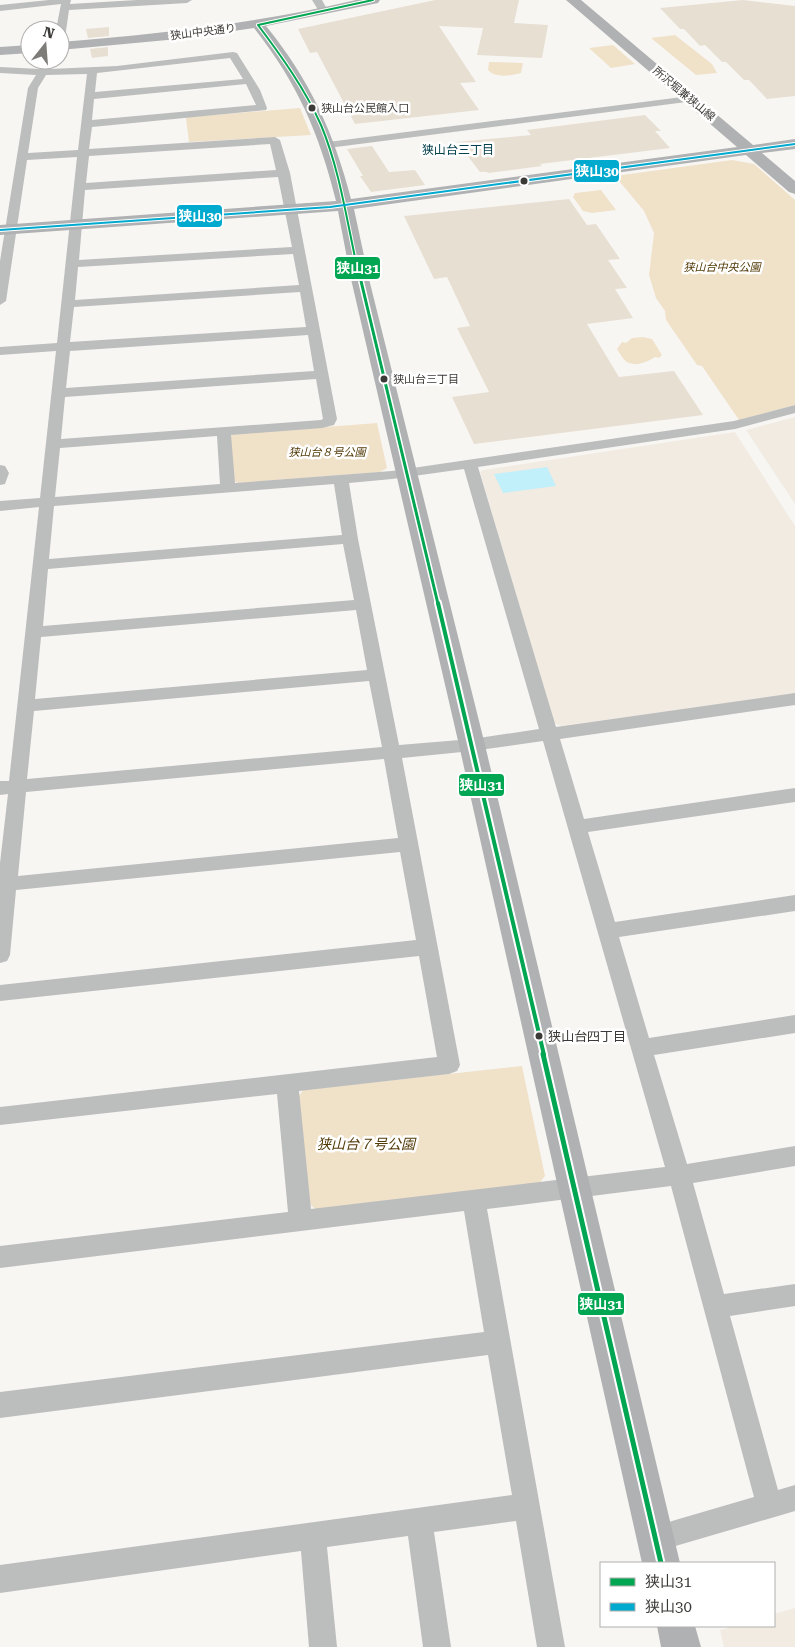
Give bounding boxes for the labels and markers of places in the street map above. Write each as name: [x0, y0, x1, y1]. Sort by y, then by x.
place label: 狭山台公民館入口: [321, 102, 409, 115]
marker: 狭山台公民館入口: [307, 103, 317, 113]
unlabelled marker: [519, 176, 529, 186]
place label: 狭山台三丁目: [393, 373, 459, 386]
marker: 狭山台三丁目: [379, 374, 389, 384]
place label: 狭山台四丁目: [548, 1029, 626, 1044]
marker: 狭山台四丁目: [534, 1031, 544, 1041]

